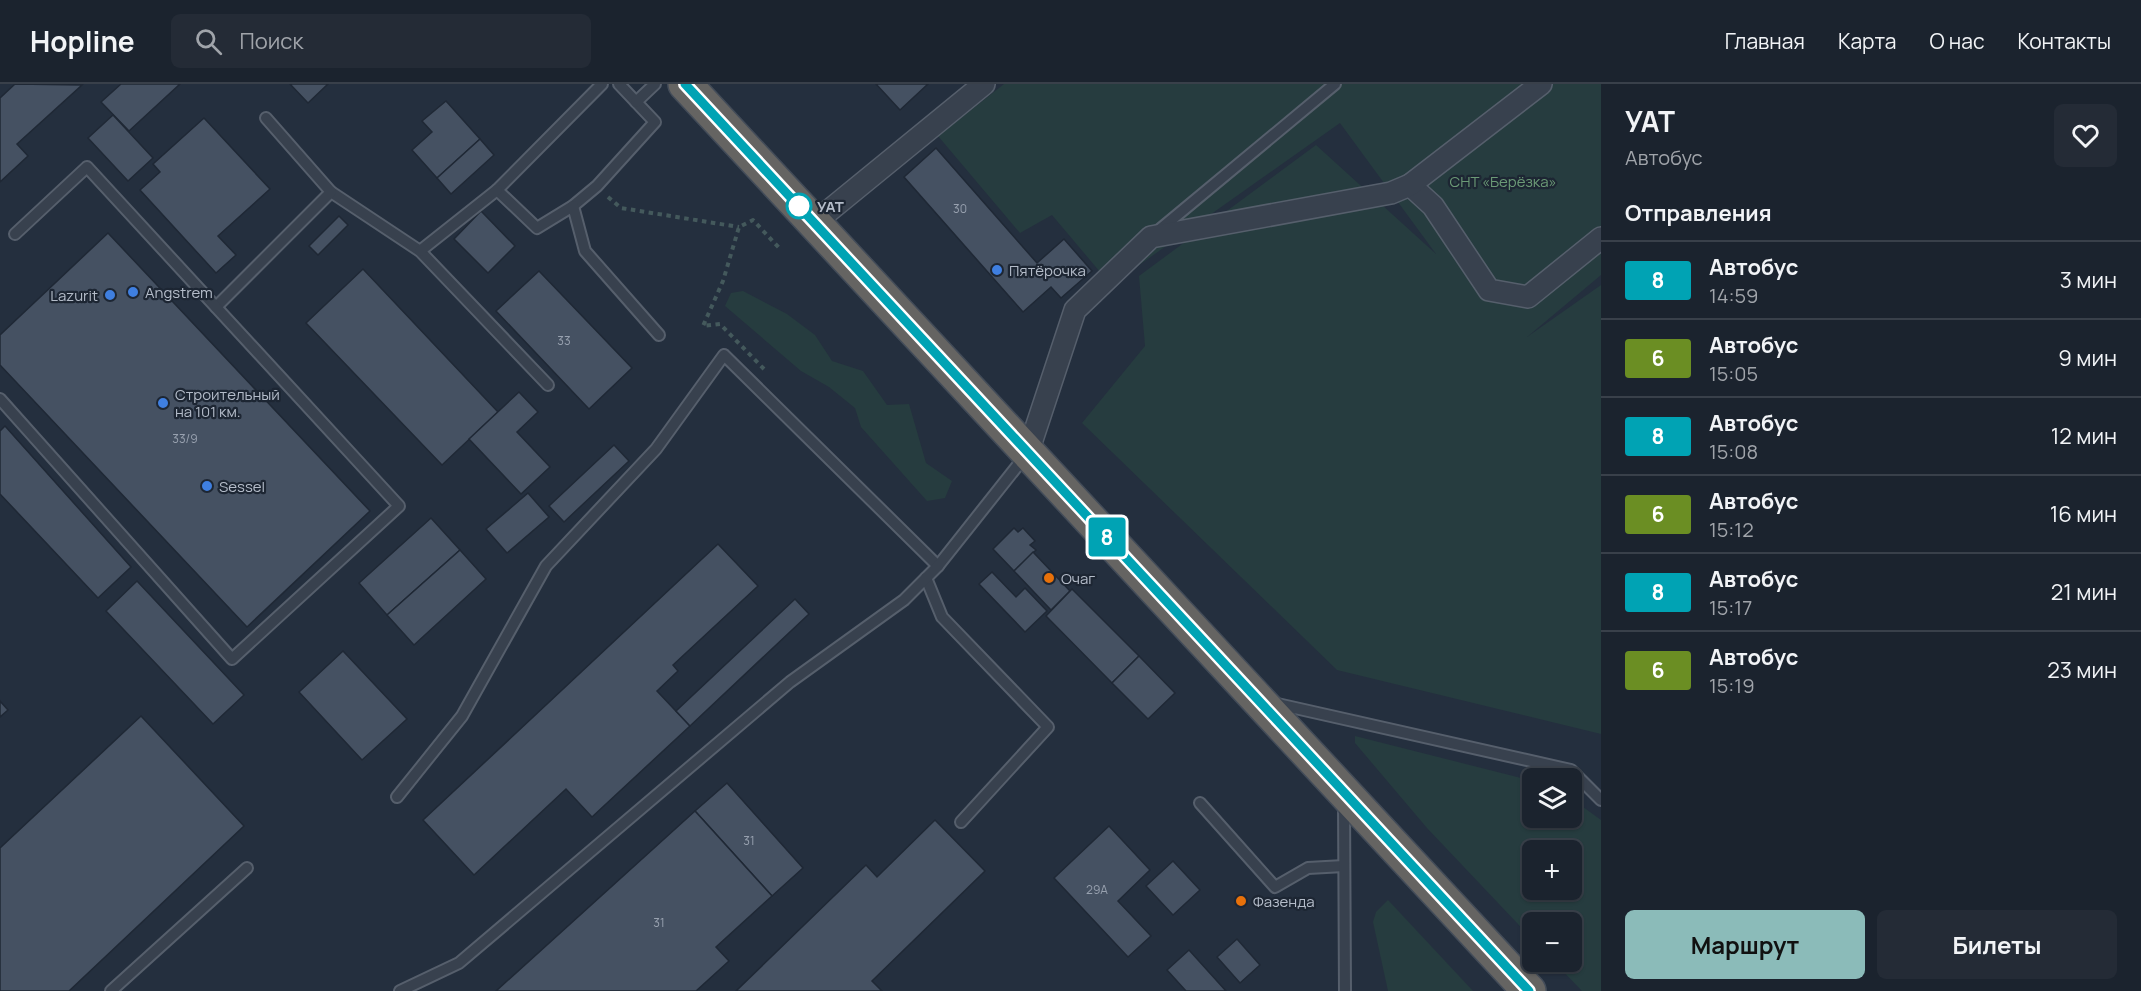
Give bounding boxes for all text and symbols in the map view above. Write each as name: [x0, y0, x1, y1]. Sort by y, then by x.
search box: [171, 14, 591, 68]
text: Hopline: [30, 22, 135, 60]
icon: search: [192, 25, 225, 58]
text: Поиск: [240, 26, 303, 56]
text: Главная: [1725, 27, 1805, 55]
text: Карта: [1838, 27, 1896, 55]
text: О нас: [1929, 27, 1985, 55]
text: Контакты: [2018, 27, 2111, 55]
text: УАТ: [1625, 102, 1675, 140]
button: heart: [2054, 104, 2117, 167]
text: Автобус: [1625, 144, 1703, 171]
park label: СНТ «Берёзка»: [1449, 171, 1557, 192]
marker: УАТ: [786, 193, 812, 219]
place label: УАТ: [817, 196, 844, 217]
text: Отправления: [1625, 198, 1772, 228]
house number: 30: [953, 200, 967, 217]
text: Автобус: [1709, 252, 1798, 282]
place label: Пятёрочка: [1009, 260, 1086, 281]
marker: Пятёрочка: [990, 263, 1004, 277]
text: 3 мин: [2060, 265, 2117, 295]
text: 8: [1652, 266, 1664, 294]
place label: Angstrem: [145, 282, 213, 303]
text: 14:59: [1709, 282, 1759, 309]
place label: Lazurit: [50, 285, 98, 306]
marker: Angstrem: [126, 285, 140, 299]
marker: Lazurit: [103, 288, 117, 302]
text: Автобус: [1709, 330, 1798, 360]
house number: 33: [557, 332, 571, 349]
text: 9 мин: [2058, 343, 2117, 373]
text: 6: [1651, 344, 1665, 372]
text: 15:05: [1709, 360, 1758, 387]
place label: Строительный на 101 км.: [175, 384, 280, 422]
marker: Строительный на 101 км.: [156, 396, 170, 410]
text: Автобус: [1709, 408, 1798, 438]
text: 12 мин: [2051, 421, 2117, 451]
text: 8: [1652, 422, 1664, 450]
house number: 33/9: [172, 430, 198, 447]
text: 15:08: [1709, 438, 1758, 465]
place label: Sessel: [219, 476, 265, 497]
marker: Sessel: [200, 479, 214, 493]
text: Автобус: [1709, 486, 1798, 516]
text: 16 мин: [2050, 499, 2117, 529]
text: 6: [1651, 500, 1665, 528]
text: 15:12: [1709, 516, 1754, 543]
line badge: 8: [1088, 518, 1126, 556]
text: 8: [1101, 523, 1113, 551]
text: Автобус: [1709, 564, 1798, 594]
place label: Очаг: [1061, 568, 1095, 589]
marker: Очаг: [1042, 571, 1056, 585]
text: 21 мин: [2051, 577, 2117, 607]
text: 8: [1652, 578, 1664, 606]
text: 15:17: [1709, 594, 1752, 621]
text: Автобус: [1709, 642, 1798, 672]
text: 23 мин: [2047, 655, 2117, 685]
text: 6: [1651, 656, 1665, 684]
text: 15:19: [1709, 672, 1755, 699]
map controls: [1522, 768, 1582, 972]
button: layers: [1522, 768, 1582, 828]
house number: 31: [743, 832, 755, 849]
button: +: [1522, 840, 1582, 900]
house number: 29А: [1086, 881, 1108, 898]
place label: Фазенда: [1253, 891, 1315, 912]
marker: Фазенда: [1234, 894, 1248, 908]
button: Маршрут: [1625, 910, 1865, 979]
button: Билеты: [1877, 910, 2117, 979]
button: −: [1522, 912, 1582, 972]
house number: 31: [653, 914, 665, 931]

